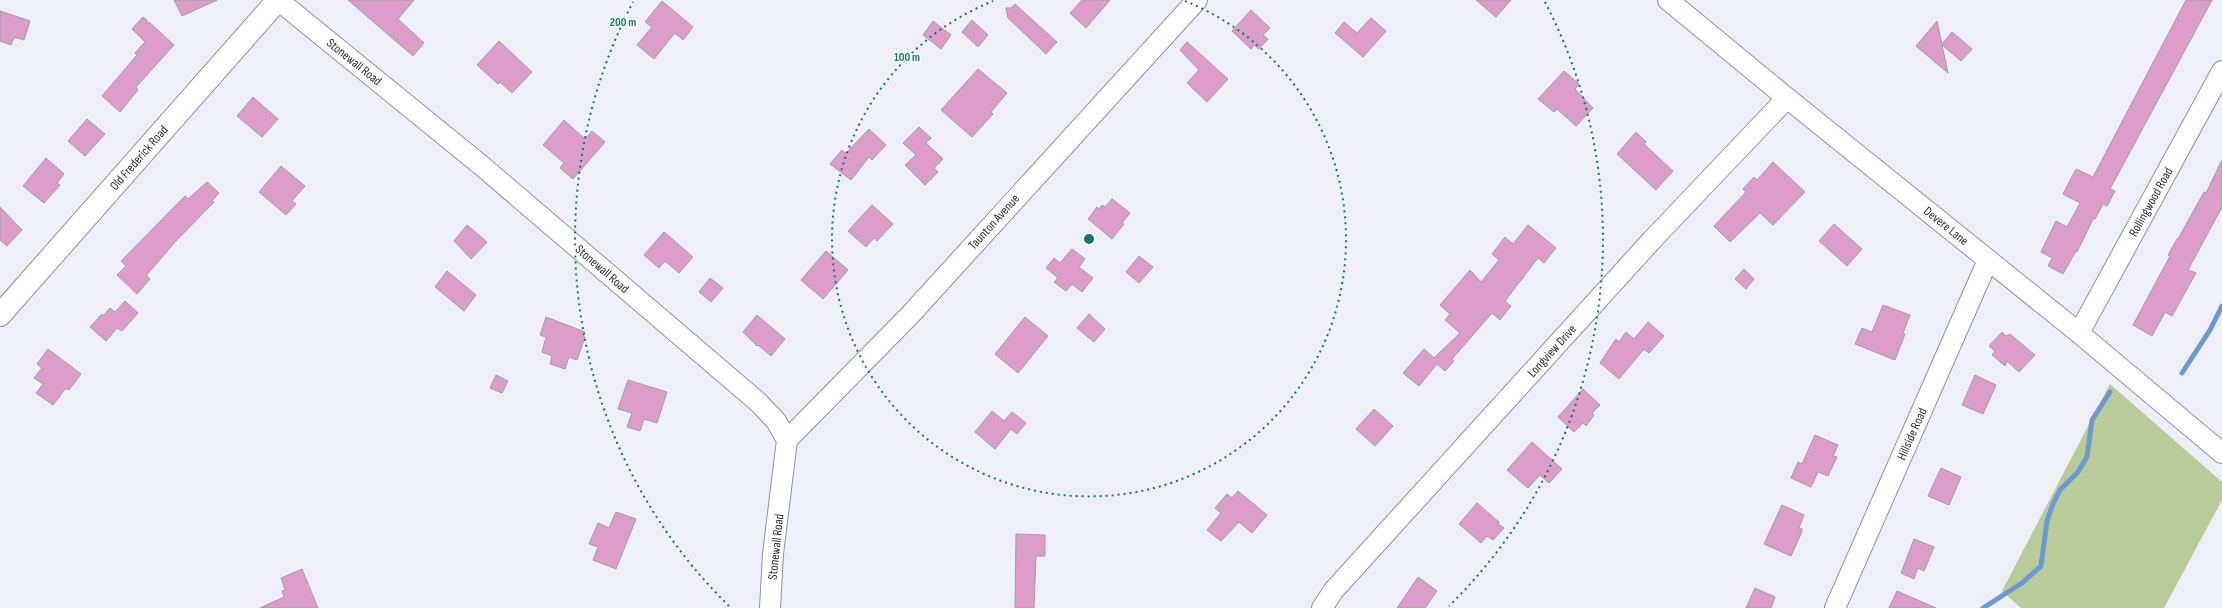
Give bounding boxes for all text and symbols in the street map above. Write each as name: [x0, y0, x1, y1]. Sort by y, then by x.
text: 200 m: [610, 15, 636, 30]
street label: Stonewall Road: [323, 35, 385, 89]
text: 100 m: [894, 50, 920, 65]
street label: Old Frederick Road: [106, 122, 172, 194]
street label: Rollingwood Road: [2125, 165, 2177, 239]
street label: Taunton Avenue: [965, 191, 1023, 253]
street label: Devere Lane: [1920, 203, 1972, 249]
centre of rings: [1082, 232, 1096, 246]
street label: Stonewall Road: [572, 241, 632, 297]
street label: Longview Drive: [1524, 321, 1580, 381]
street label: Hillside Road: [1893, 405, 1931, 463]
street label: Stonewall Road: [765, 513, 787, 581]

